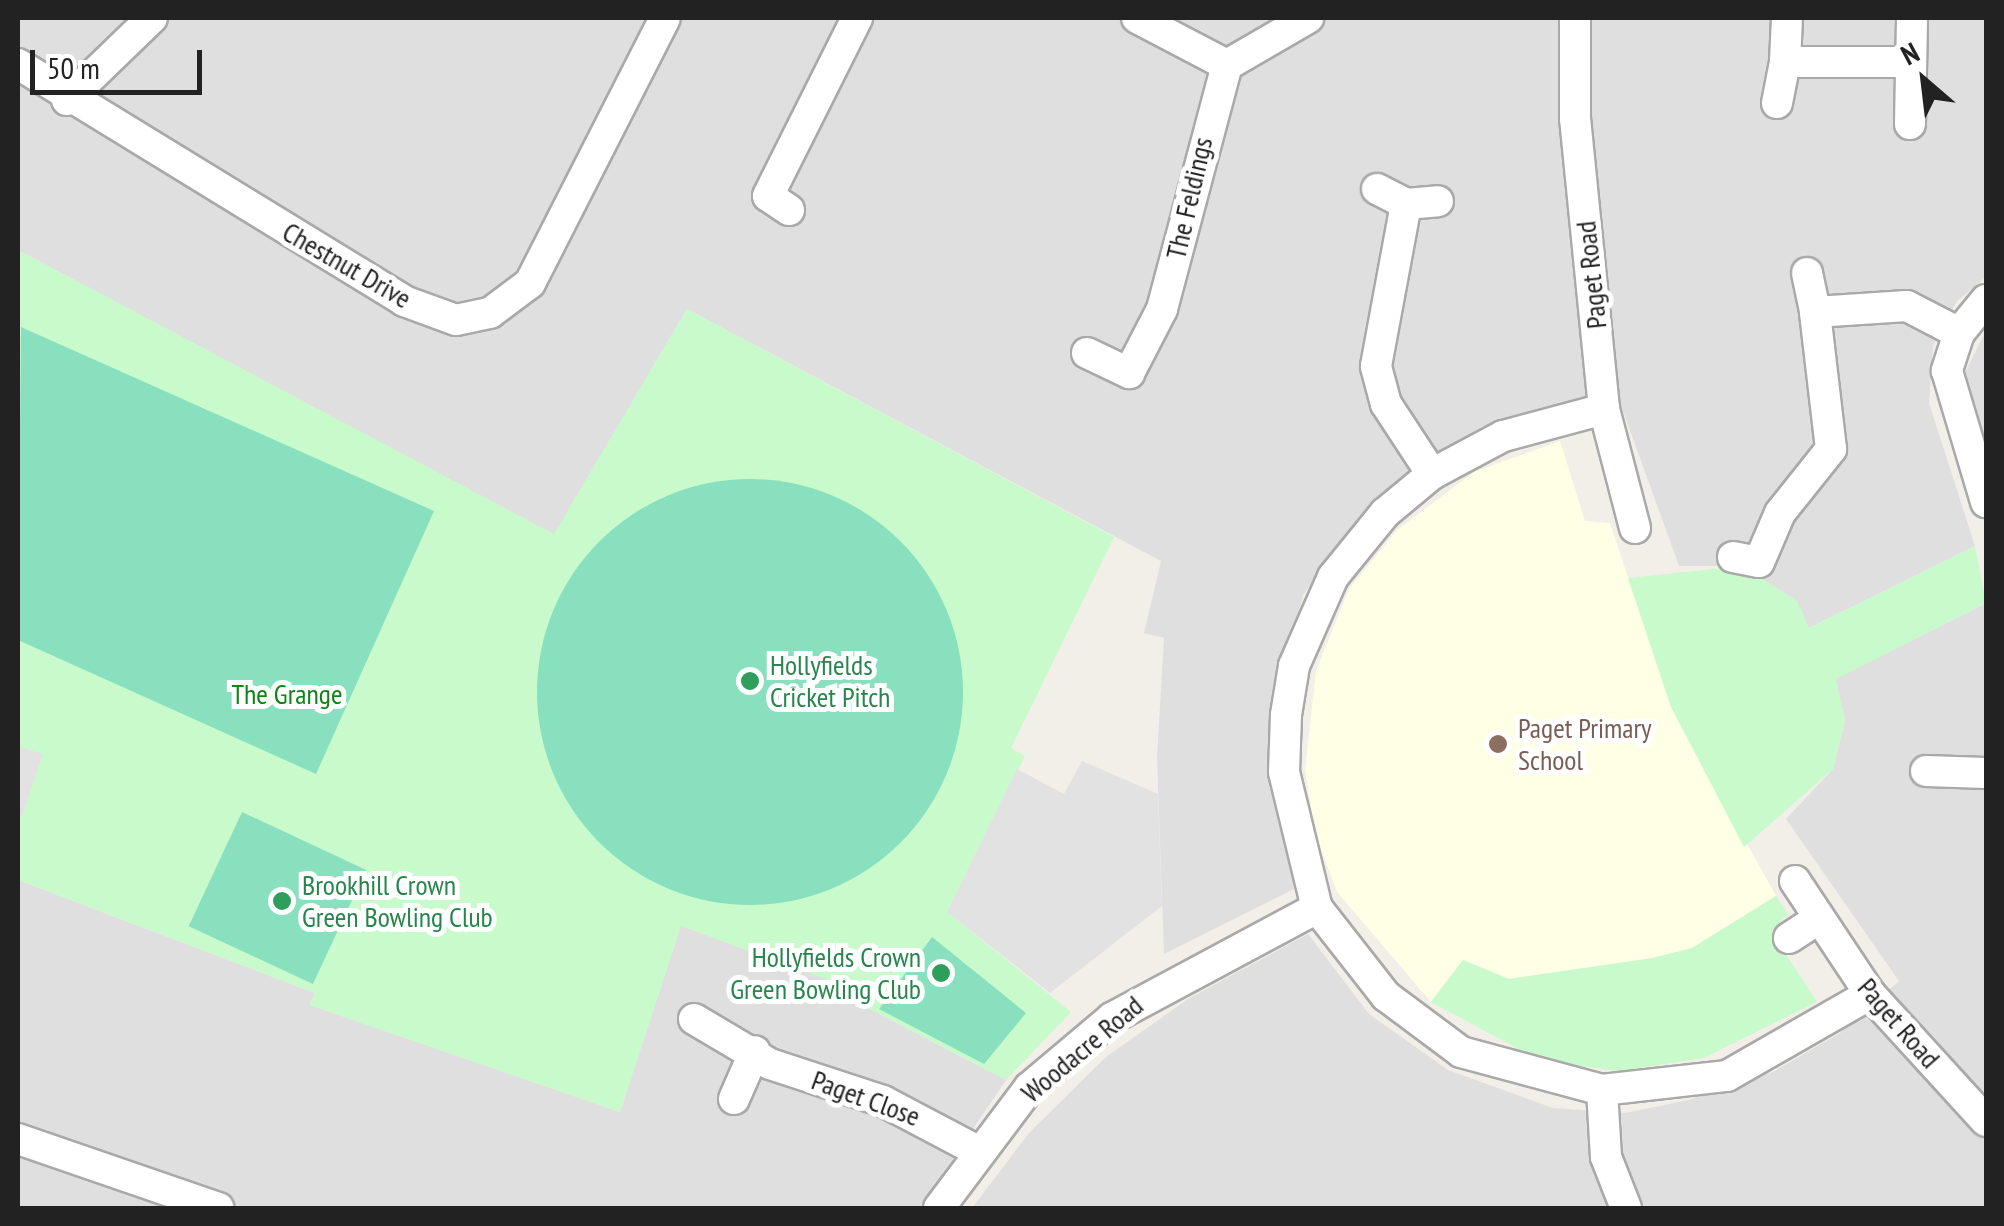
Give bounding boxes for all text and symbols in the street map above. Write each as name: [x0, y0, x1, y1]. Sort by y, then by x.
scale bar: [35, 30, 208, 92]
north arrow: [1874, 30, 1974, 130]
text: N: [1894, 33, 1925, 73]
text: 50 m: [47, 48, 100, 87]
street label: The Feldings: [1159, 134, 1219, 262]
street label: Chestnut Drive: [277, 215, 417, 315]
street label: Paget Road: [1569, 219, 1613, 331]
place label: Hollyfields Cricket Pitch: [770, 648, 890, 714]
marker: Hollyfields Cricket Pitch: [739, 670, 761, 692]
park label: The Grange: [232, 677, 342, 711]
place label: Paget Primary School: [1518, 711, 1652, 777]
marker: Paget Primary School: [1487, 733, 1509, 755]
place label: Brookhill Crown Green Bowling Club: [302, 868, 493, 934]
marker: Brookhill Crown Green Bowling Club: [271, 890, 293, 912]
place label: Hollyfields Crown Green Bowling Club: [730, 940, 921, 1006]
marker: Hollyfields Crown Green Bowling Club: [930, 962, 952, 984]
street label: Paget Road: [1851, 971, 1947, 1075]
street label: Woodacre Road: [1014, 988, 1150, 1110]
street label: Paget Close: [807, 1063, 925, 1133]

